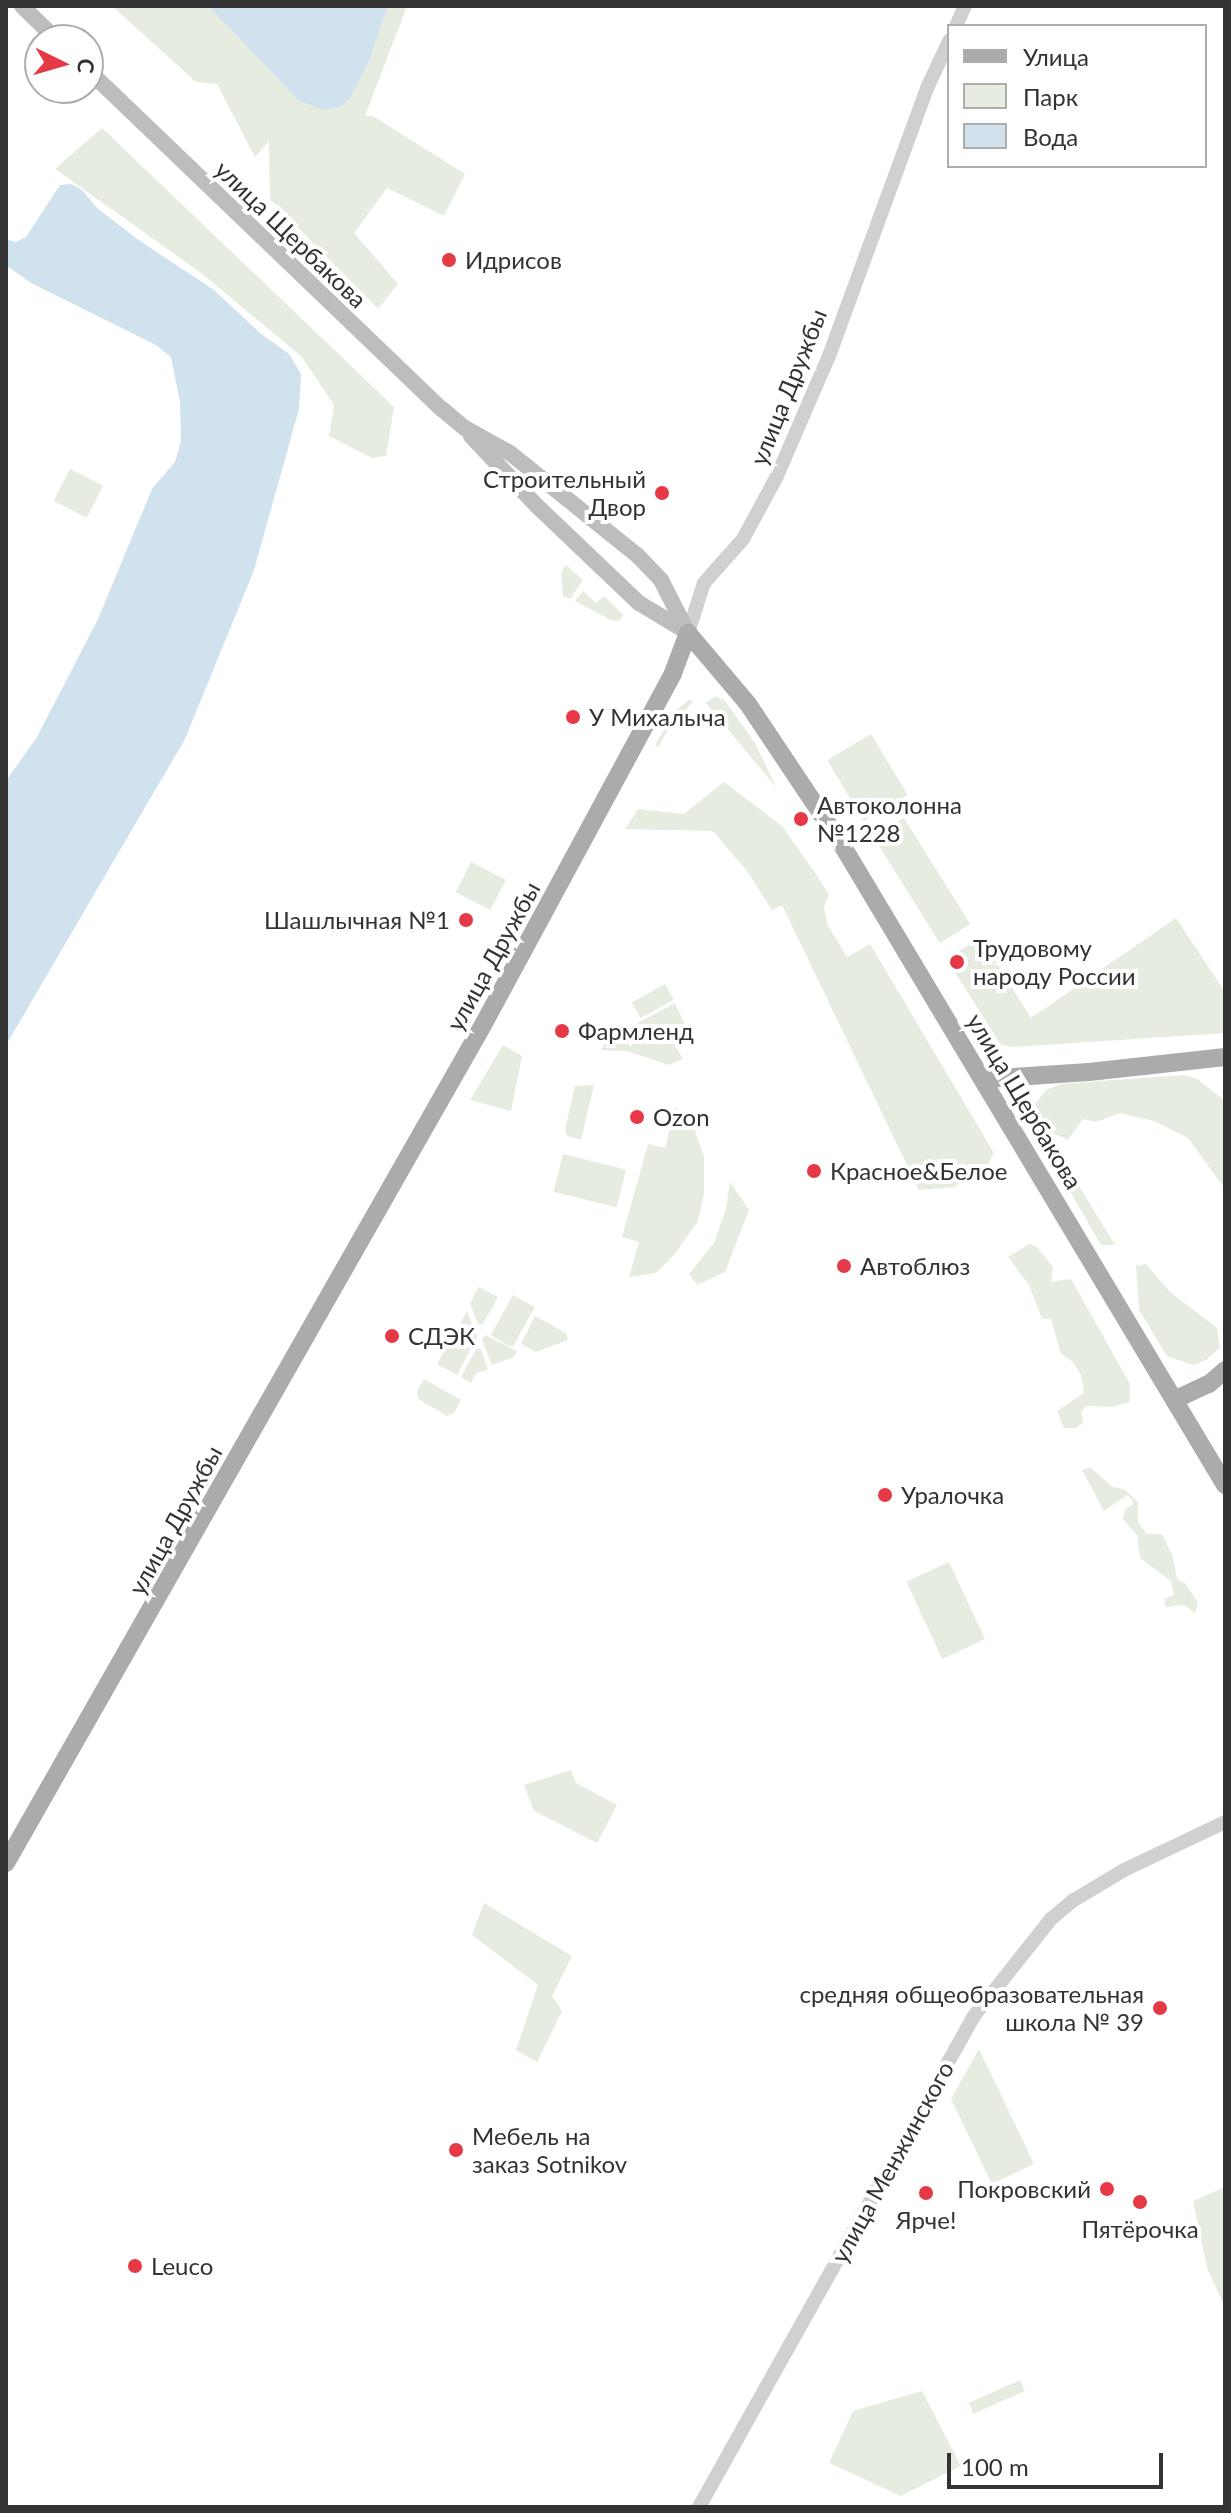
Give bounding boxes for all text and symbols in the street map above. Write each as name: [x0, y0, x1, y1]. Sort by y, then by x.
north arrow: [24, 24, 104, 104]
legend: [947, 24, 1207, 168]
text: Улица: [1023, 42, 1089, 71]
text: С: [72, 58, 100, 74]
text: Парк: [1023, 82, 1078, 111]
text: Вода: [1023, 122, 1078, 151]
street label: улица Щербакова: [209, 154, 373, 314]
place label: Идрисов: [465, 246, 562, 274]
marker: Идрисов: [440, 251, 458, 269]
street label: улица Дружбы: [744, 305, 832, 469]
place label: Строительный Двор: [483, 465, 646, 521]
marker: Строительный Двор: [653, 484, 671, 502]
place label: У Михалыча: [589, 703, 726, 731]
marker: У Михалыча: [564, 708, 582, 726]
place label: Автоколонна №1228: [817, 791, 962, 847]
marker: Автоколонна №1228: [792, 810, 810, 828]
street label: улица Дружбы: [440, 876, 546, 1036]
place label: Шашлычная №1: [264, 906, 450, 934]
marker: Шашлычная №1: [457, 911, 475, 929]
place label: Трудовому народу России: [973, 934, 1136, 990]
marker: Трудовому народу России: [948, 953, 966, 971]
street label: улица Щербакова: [961, 1008, 1089, 1194]
place label: Фармленд: [578, 1017, 694, 1045]
marker: Фармленд: [553, 1022, 571, 1040]
place label: Ozon: [653, 1103, 710, 1131]
marker: Ozon: [628, 1108, 646, 1126]
place label: Красное&Белое: [830, 1157, 1007, 1185]
marker: Красное&Белое: [805, 1162, 823, 1180]
place label: Автоблюз: [860, 1252, 970, 1280]
marker: Автоблюз: [835, 1257, 853, 1275]
place label: СДЭК: [408, 1322, 475, 1350]
marker: СДЭК: [383, 1327, 401, 1345]
street label: улица Дружбы: [122, 1440, 228, 1600]
place label: Уралочка: [901, 1481, 1004, 1509]
marker: Уралочка: [876, 1486, 894, 1504]
place label: средняя общеобразовательная школа № 39: [799, 1980, 1144, 2036]
marker: средняя общеобразовательная школа № 39: [1151, 1999, 1169, 2017]
street label: улица Менжинского: [825, 2056, 959, 2268]
place label: Мебель на заказ Sotnikov: [472, 2122, 627, 2178]
marker: Мебель на заказ Sotnikov: [447, 2141, 465, 2159]
place label: Покровский: [957, 2175, 1091, 2203]
marker: Покровский: [1098, 2180, 1116, 2198]
marker: Ярче!: [917, 2184, 935, 2202]
marker: Пятёрочка: [1131, 2193, 1149, 2211]
place label: Ярче!: [896, 2206, 956, 2234]
place label: Пятёрочка: [1081, 2215, 1199, 2243]
place label: Leuco: [151, 2252, 213, 2280]
marker: Leuco: [126, 2257, 144, 2275]
scale bar: [951, 2437, 1167, 2487]
text: 100 m: [961, 2452, 1029, 2481]

